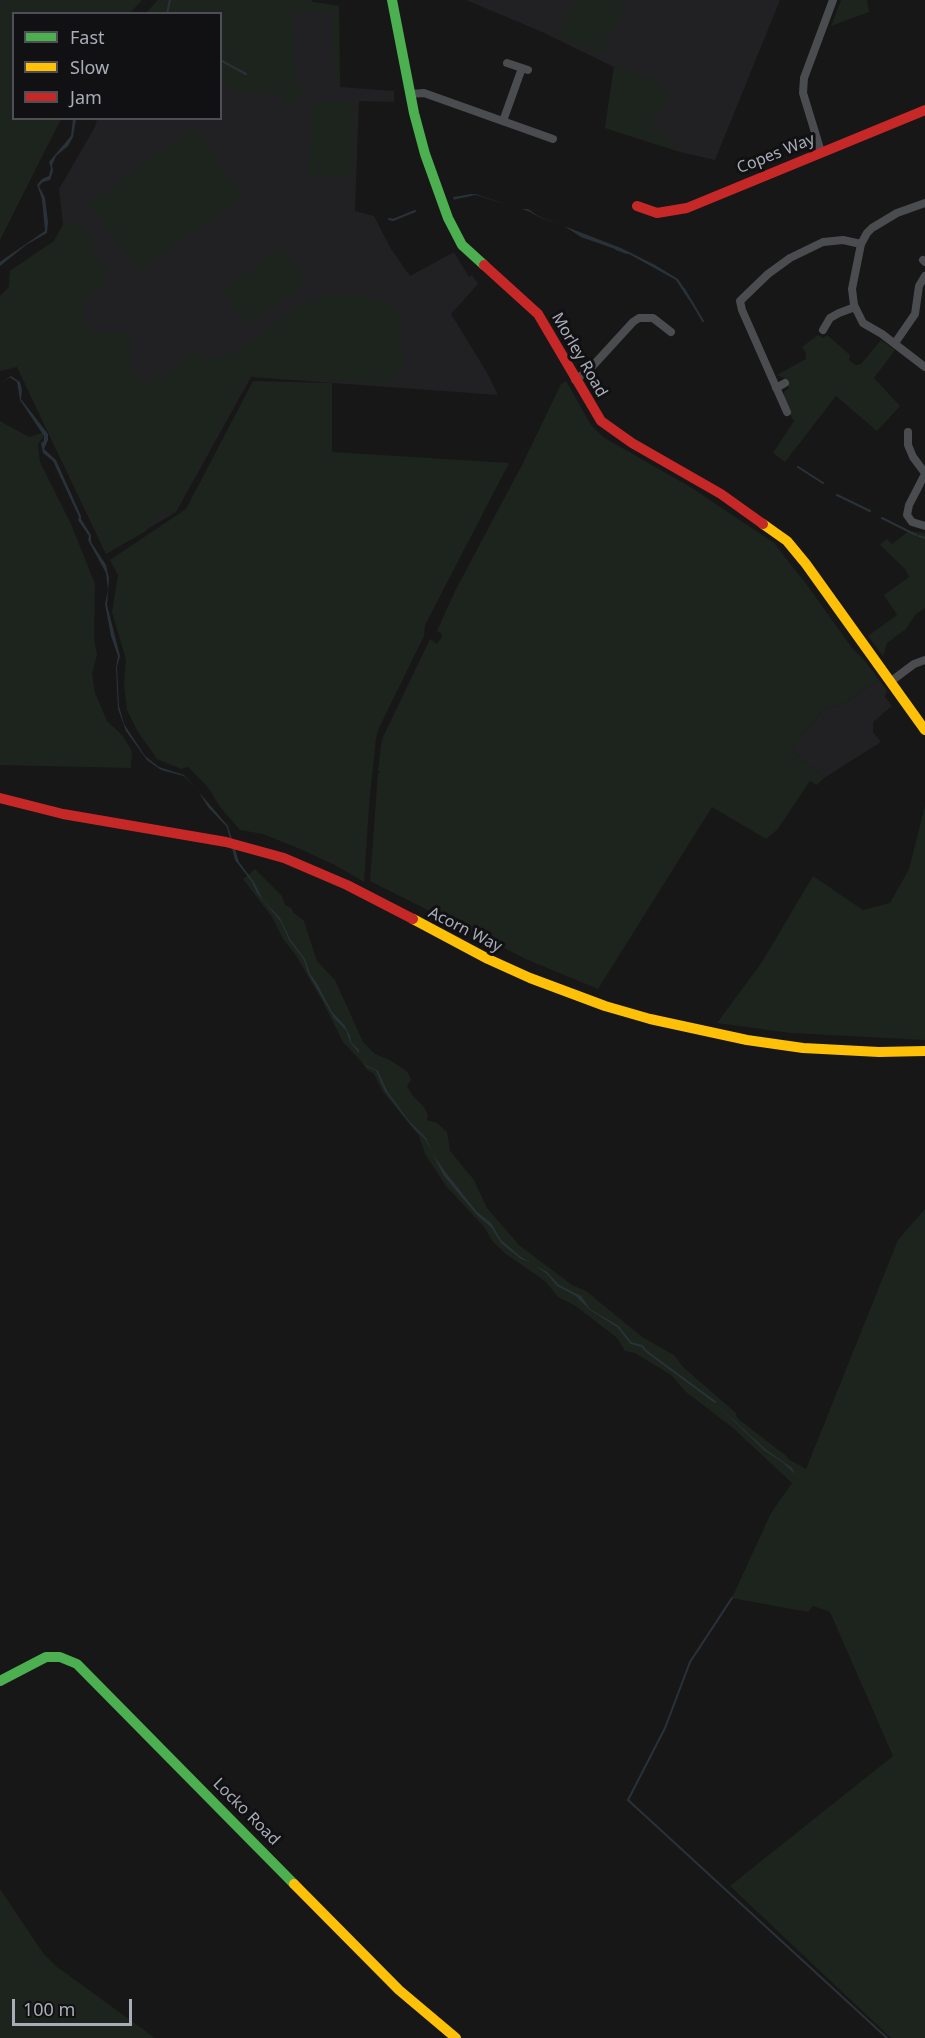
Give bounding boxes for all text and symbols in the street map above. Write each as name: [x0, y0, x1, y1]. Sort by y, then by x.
legend: [12, 12, 222, 120]
text: Fast: [70, 25, 105, 49]
text: Slow: [70, 55, 109, 79]
text: Jam: [70, 85, 102, 109]
street label: Copes Way: [734, 130, 818, 178]
street label: Morley Road: [547, 309, 611, 401]
street label: Acorn Way: [425, 903, 505, 957]
street label: Locko Road: [209, 1775, 283, 1849]
scale bar: [15, 1987, 135, 2025]
text: 100 m: [23, 1997, 75, 2021]

